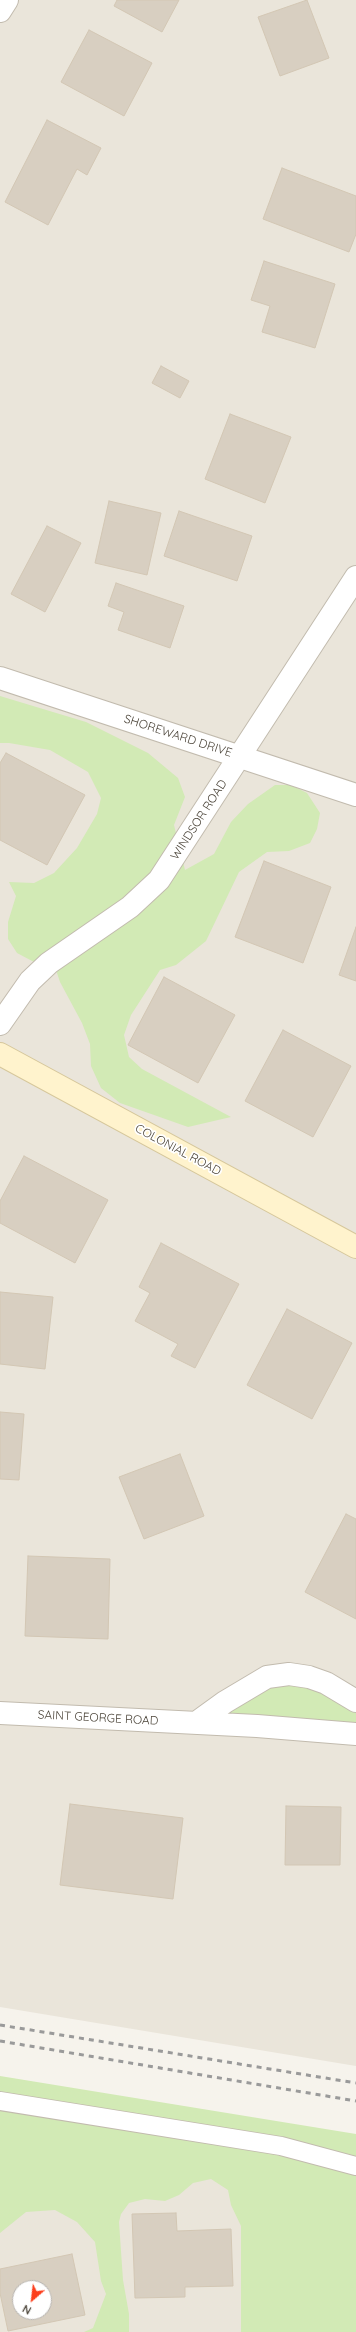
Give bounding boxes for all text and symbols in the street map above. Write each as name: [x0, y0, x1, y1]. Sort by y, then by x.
street label: SHOREWARD DRIVE: [122, 712, 234, 760]
street label: WINDSOR ROAD: [168, 777, 230, 863]
street label: COLONIAL ROAD: [133, 1121, 223, 1179]
street label: SAINT GEORGE ROAD: [37, 1708, 159, 1728]
north arrow: [12, 2280, 52, 2320]
text: N: [20, 2302, 34, 2318]

